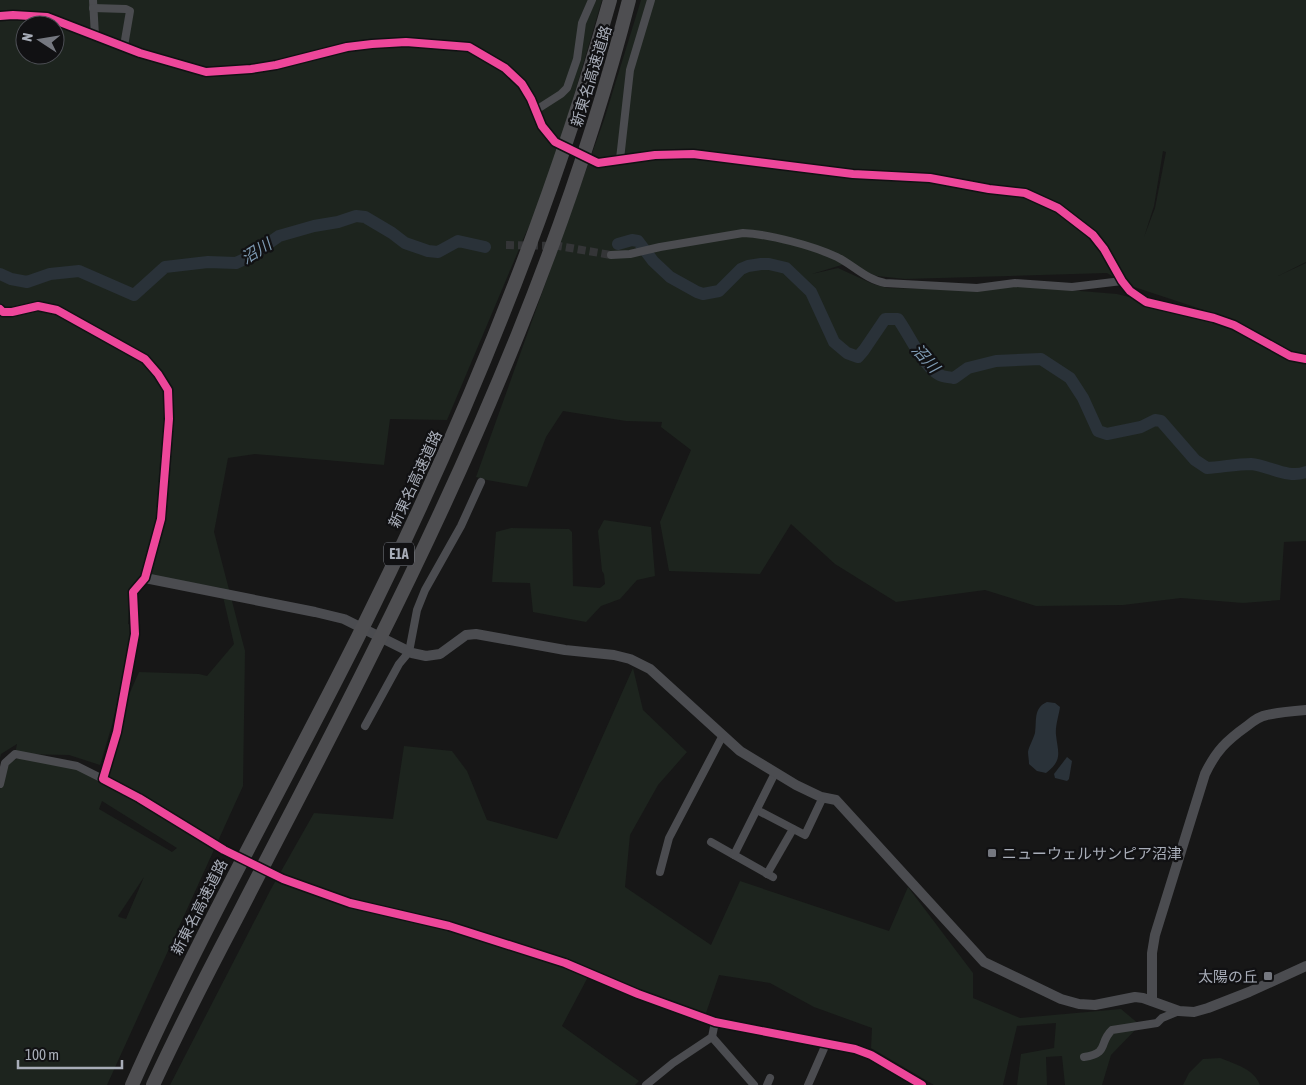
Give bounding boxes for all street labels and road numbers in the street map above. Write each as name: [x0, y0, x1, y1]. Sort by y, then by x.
street label: 新東名高速道路: [568, 23, 614, 129]
street label: 新東名高速道路: [385, 428, 445, 530]
road number: E1A: [384, 542, 414, 566]
street label: 新東名高速道路: [168, 856, 230, 958]

